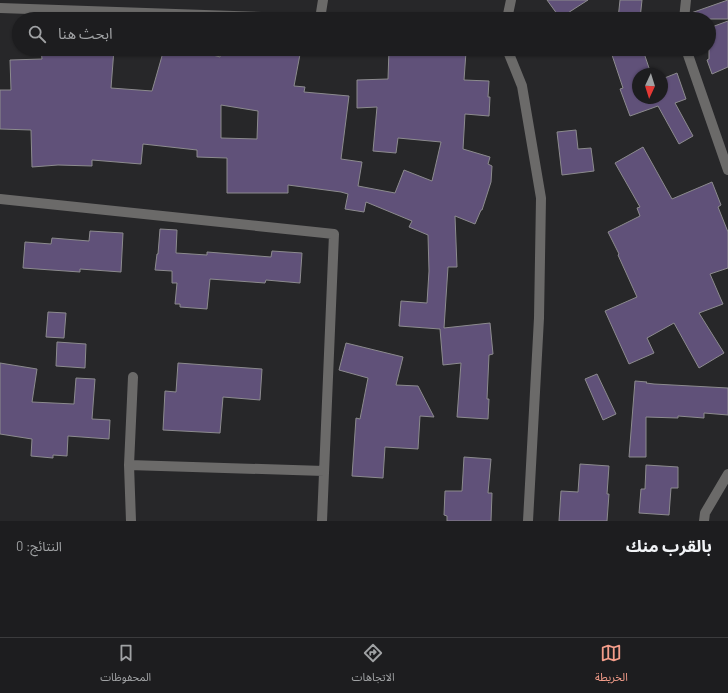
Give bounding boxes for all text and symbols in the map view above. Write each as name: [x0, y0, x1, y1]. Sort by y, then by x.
search box: [12, 12, 716, 56]
icon: search: [26, 23, 48, 45]
text: ابحث هنا: [58, 24, 113, 42]
north arrow: [632, 68, 668, 104]
text: بالقرب منك: [626, 535, 712, 555]
text: النتائج: 0: [16, 538, 62, 554]
tab: المحفوظات: [100, 642, 151, 689]
tab: الاتجاهات: [352, 642, 395, 689]
tab: الخريطة: [595, 642, 628, 689]

